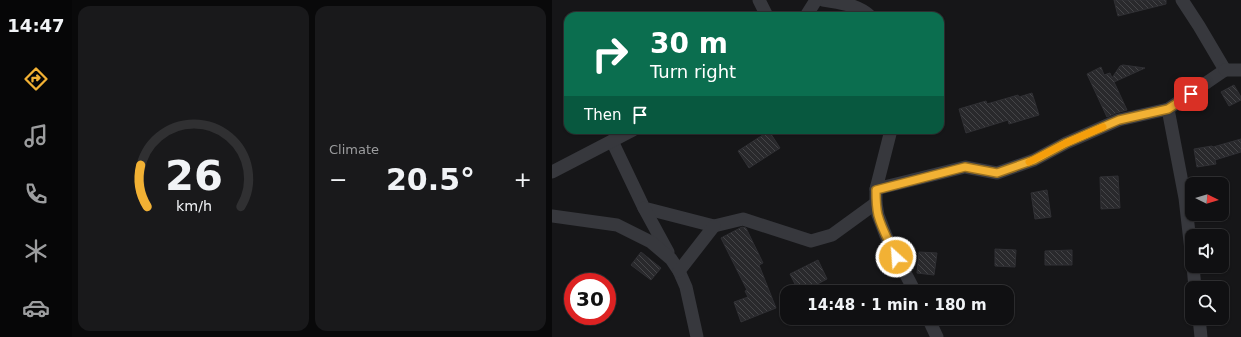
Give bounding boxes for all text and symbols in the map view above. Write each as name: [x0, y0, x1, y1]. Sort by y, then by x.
text: 14:47: [7, 15, 65, 36]
text: 30 m: [650, 27, 728, 60]
icon: right: [584, 28, 636, 80]
text: Turn right: [650, 61, 736, 82]
icon: directions: [22, 65, 50, 93]
pin: [1174, 77, 1208, 111]
icon: arrive: [1180, 83, 1202, 105]
icon: arrive: [629, 104, 651, 126]
text: Then: [584, 106, 621, 124]
icon: music: [22, 122, 50, 150]
text: Climate: [329, 142, 379, 157]
text: 26: [165, 150, 222, 199]
text: 20.5°: [386, 162, 475, 197]
text: −: [329, 167, 347, 192]
text: +: [514, 167, 532, 192]
north arrow: [1185, 177, 1229, 221]
map controls: [1185, 177, 1229, 325]
icon: phone: [22, 180, 50, 208]
text: km/h: [175, 197, 212, 213]
button: sound: [1185, 229, 1229, 273]
position arrow: [875, 236, 917, 278]
icon: climate: [22, 237, 50, 265]
speed limit sign: 30: [564, 273, 616, 325]
button: search: [1185, 281, 1229, 325]
icon: car: [22, 294, 50, 322]
text: 14:48 · 1 min · 180 m: [807, 296, 987, 314]

